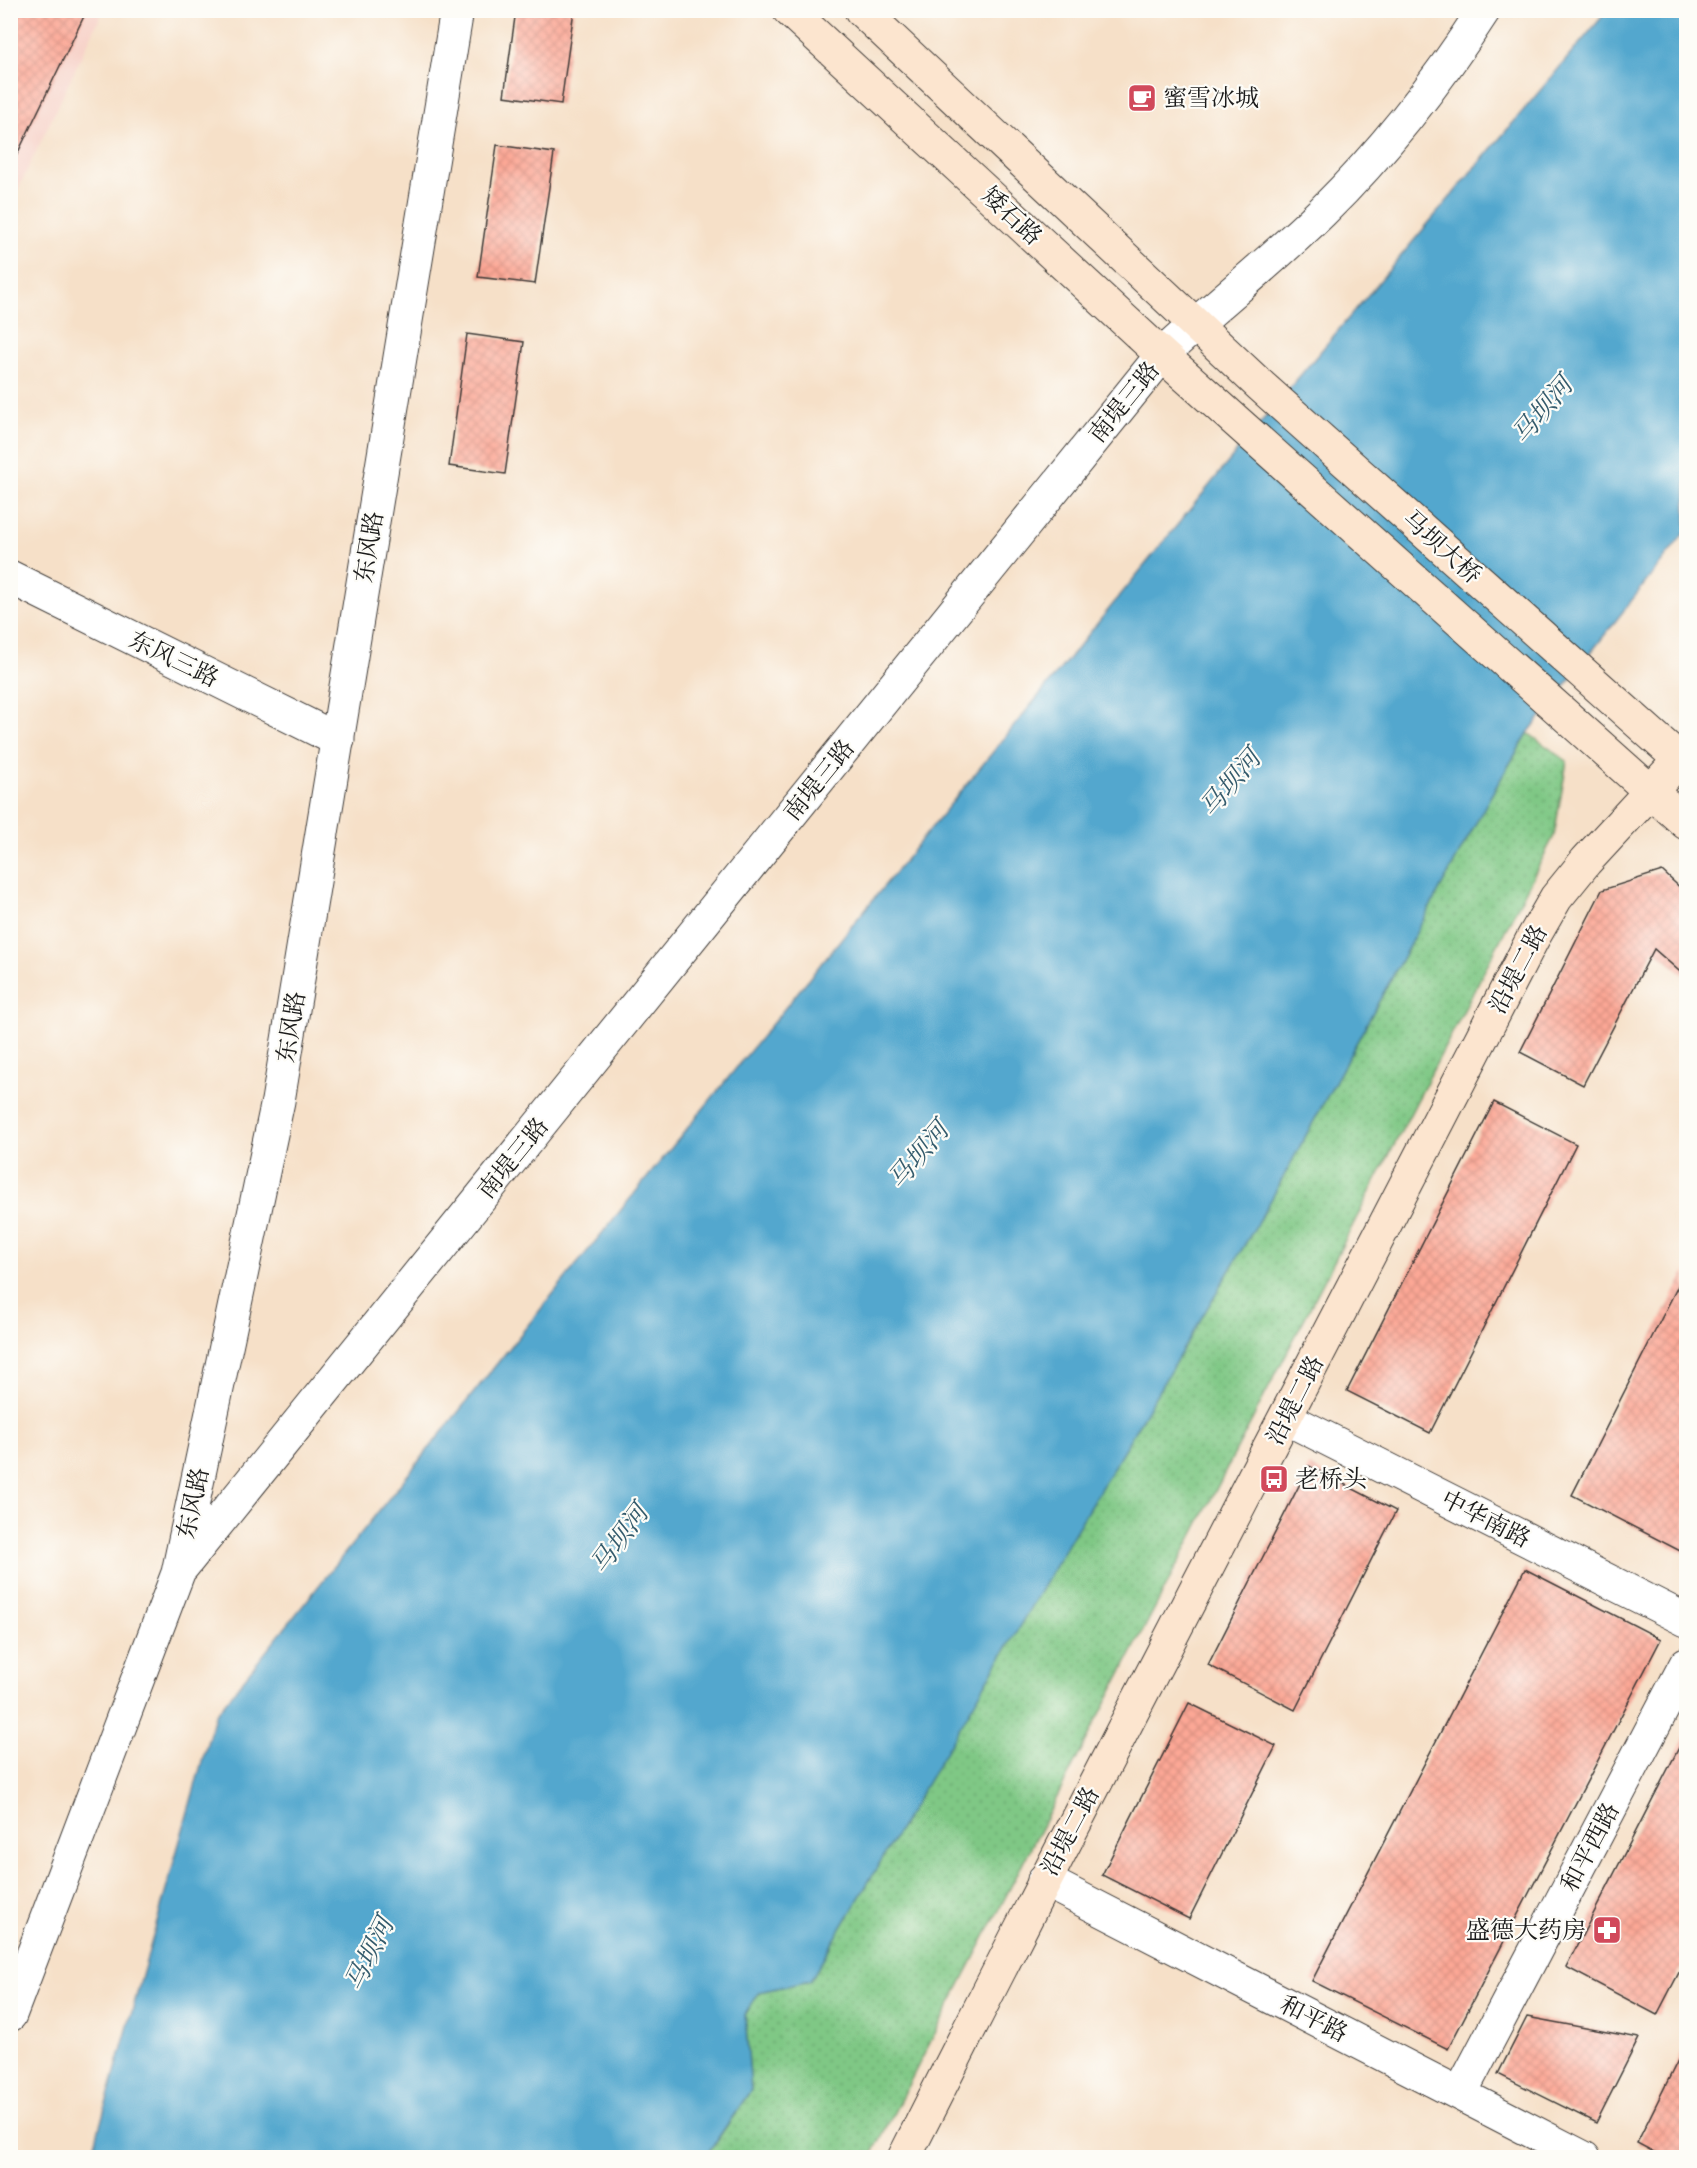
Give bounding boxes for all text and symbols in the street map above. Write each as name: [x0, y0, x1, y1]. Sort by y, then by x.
cafe icon: 蜜雪冰城: [1126, 82, 1158, 114]
place label: 蜜雪冰城: [1163, 83, 1259, 113]
street label: 矮石路: [975, 180, 1049, 252]
street label: 南堤三路: [1082, 355, 1166, 449]
water label: 马坝河: [1505, 367, 1582, 450]
street label: 马坝大桥: [1396, 504, 1488, 590]
street label: 东风路: [349, 509, 389, 585]
street label: 东风三路: [124, 624, 224, 694]
street label: 南堤三路: [777, 733, 861, 827]
water label: 马坝河: [1193, 740, 1270, 823]
street label: 沿堤二路: [1482, 920, 1554, 1018]
street label: 东风路: [271, 989, 311, 1065]
street label: 南堤三路: [471, 1111, 555, 1205]
water label: 马坝河: [881, 1112, 958, 1195]
street label: 沿堤二路: [1260, 1350, 1330, 1450]
bus stop icon: 老桥头: [1258, 1463, 1290, 1495]
place label: 老桥头: [1295, 1464, 1367, 1494]
street label: 东风路: [171, 1465, 215, 1541]
street label: 中华南路: [1436, 1484, 1536, 1554]
water label: 马坝河: [583, 1495, 657, 1580]
street label: 沿堤二路: [1034, 1782, 1106, 1880]
street label: 和平西路: [1554, 1798, 1626, 1896]
water label: 马坝河: [338, 1908, 402, 1996]
pharmacy icon: 盛德大药房: [1591, 1914, 1623, 1946]
place label: 盛德大药房: [1466, 1915, 1586, 1945]
street label: 和平路: [1275, 1989, 1353, 2049]

